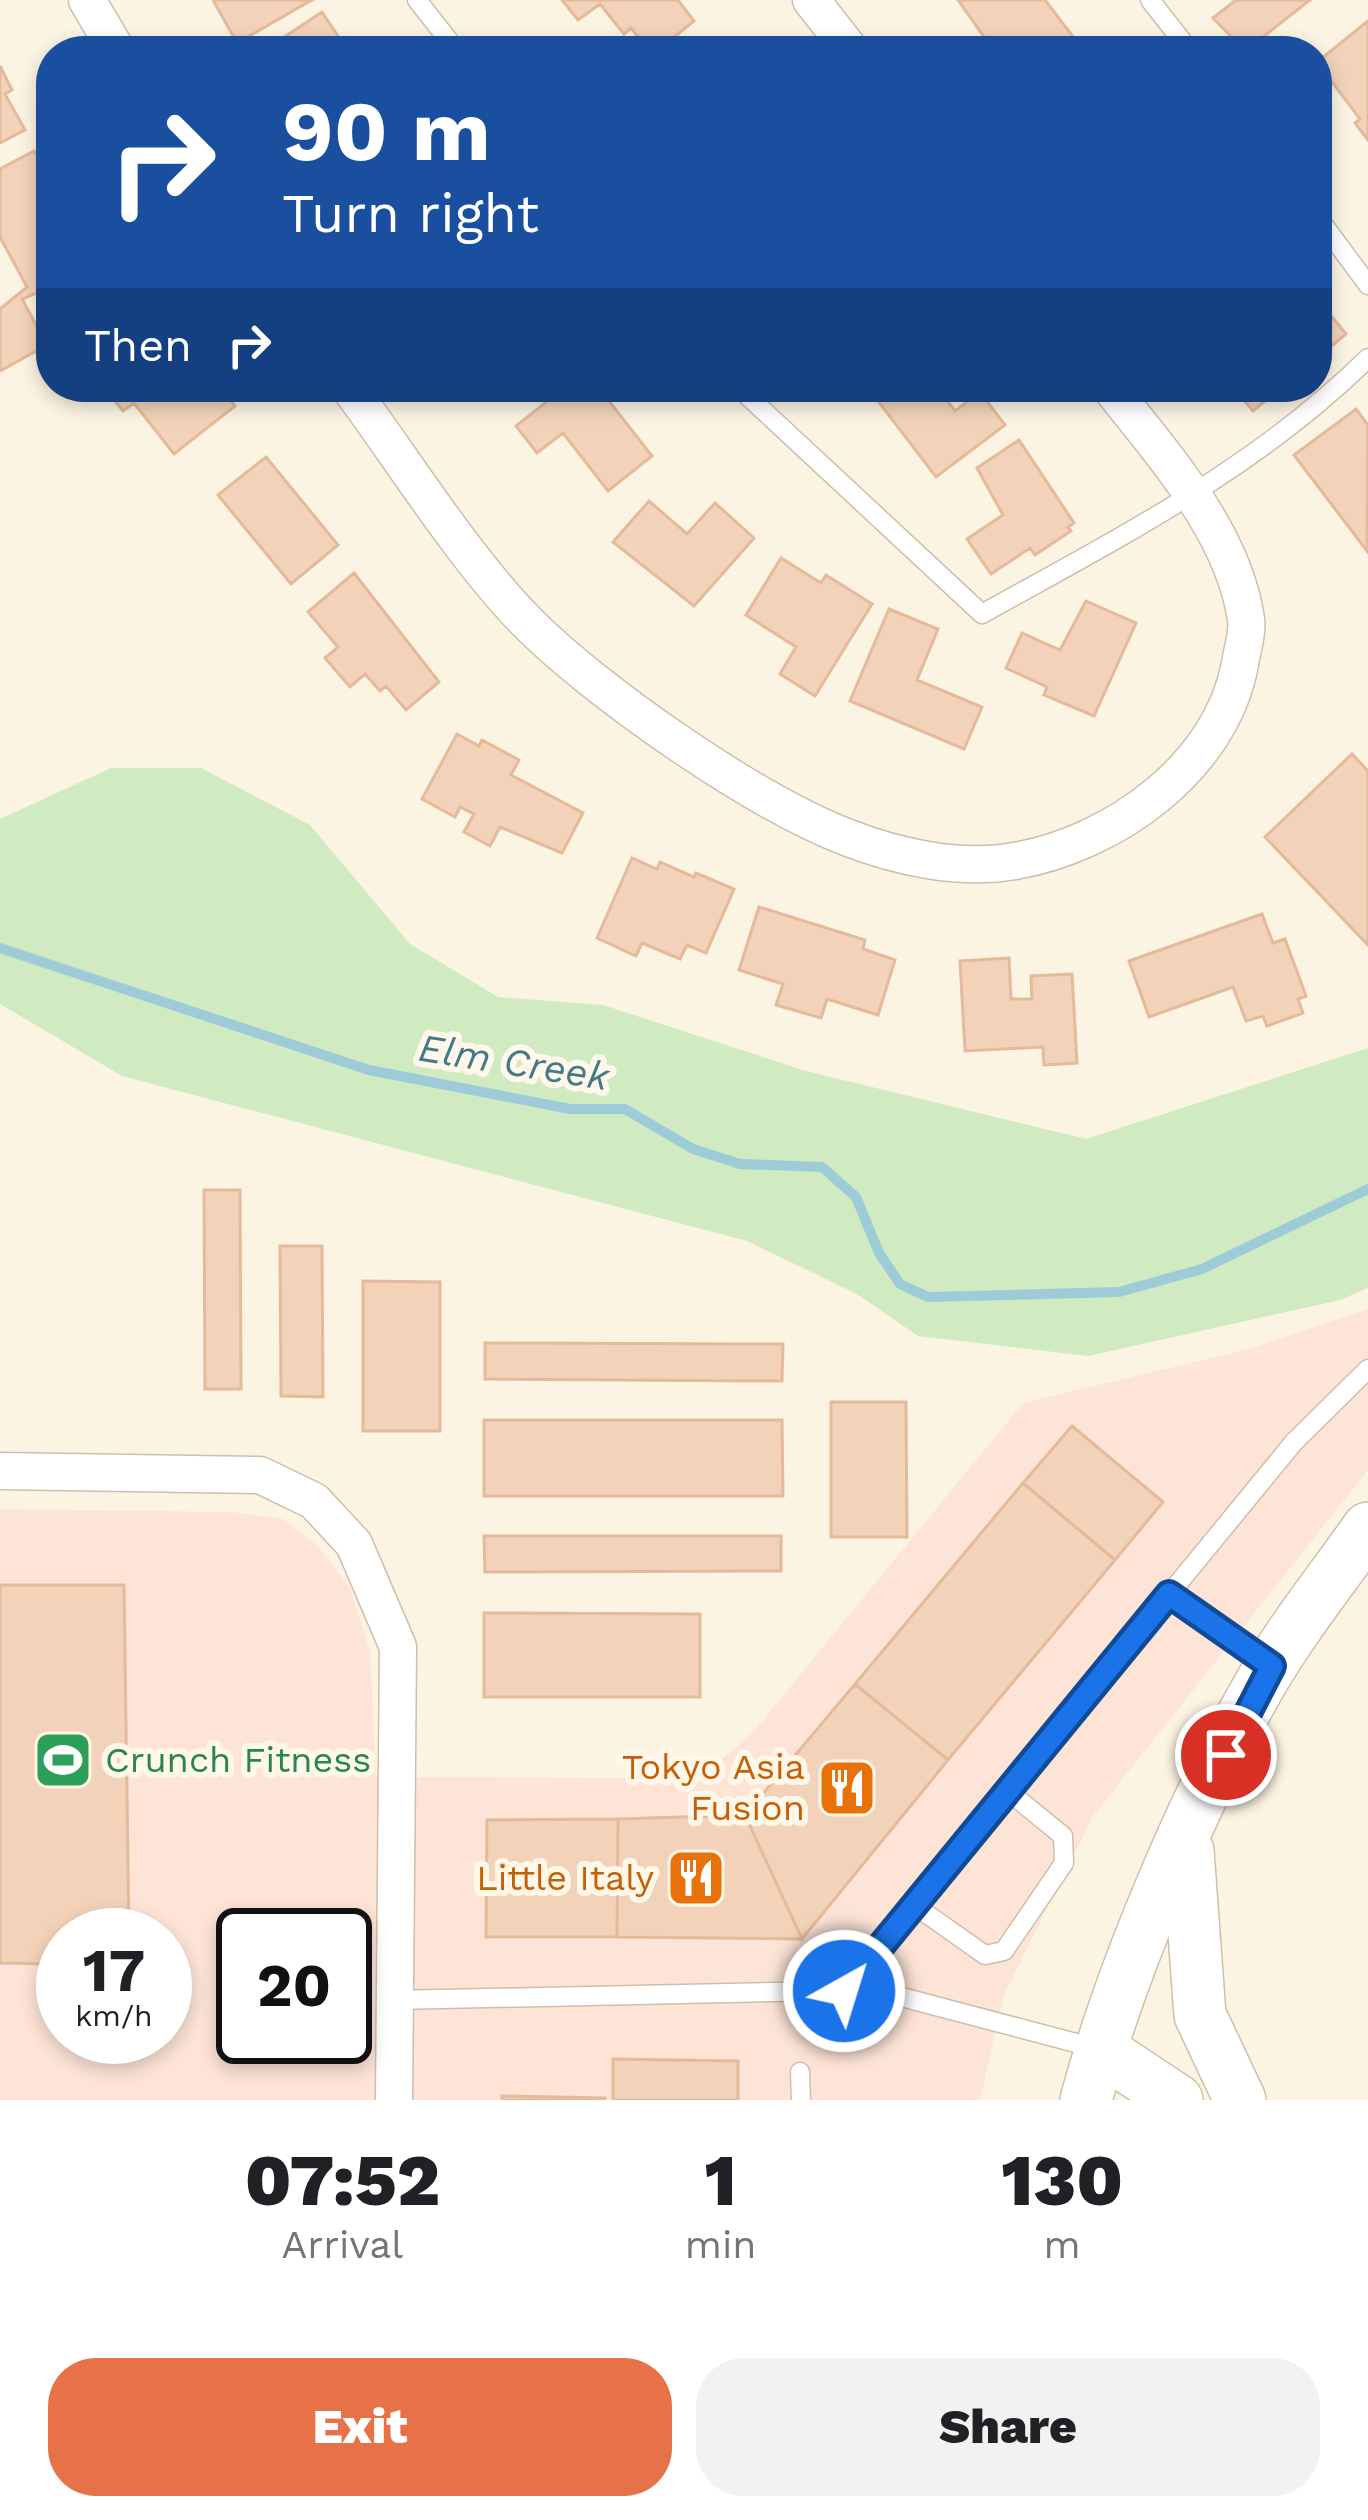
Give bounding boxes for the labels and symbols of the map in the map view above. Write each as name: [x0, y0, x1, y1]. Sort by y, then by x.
water label: Elm Creek: [416, 1025, 614, 1100]
pin: [1175, 1704, 1277, 1806]
sports icon: Crunch Fitness: [32, 1729, 94, 1791]
place label: Crunch Fitness: [105, 1739, 371, 1781]
place label: Tokyo Asia Fusion: [622, 1746, 805, 1829]
restaurant icon: Tokyo Asia Fusion: [816, 1757, 878, 1819]
restaurant icon: Little Italy: [665, 1847, 727, 1909]
place label: Little Italy: [476, 1857, 654, 1899]
speed limit sign: 20: [216, 1908, 372, 2064]
position arrow: [781, 1928, 907, 2054]

